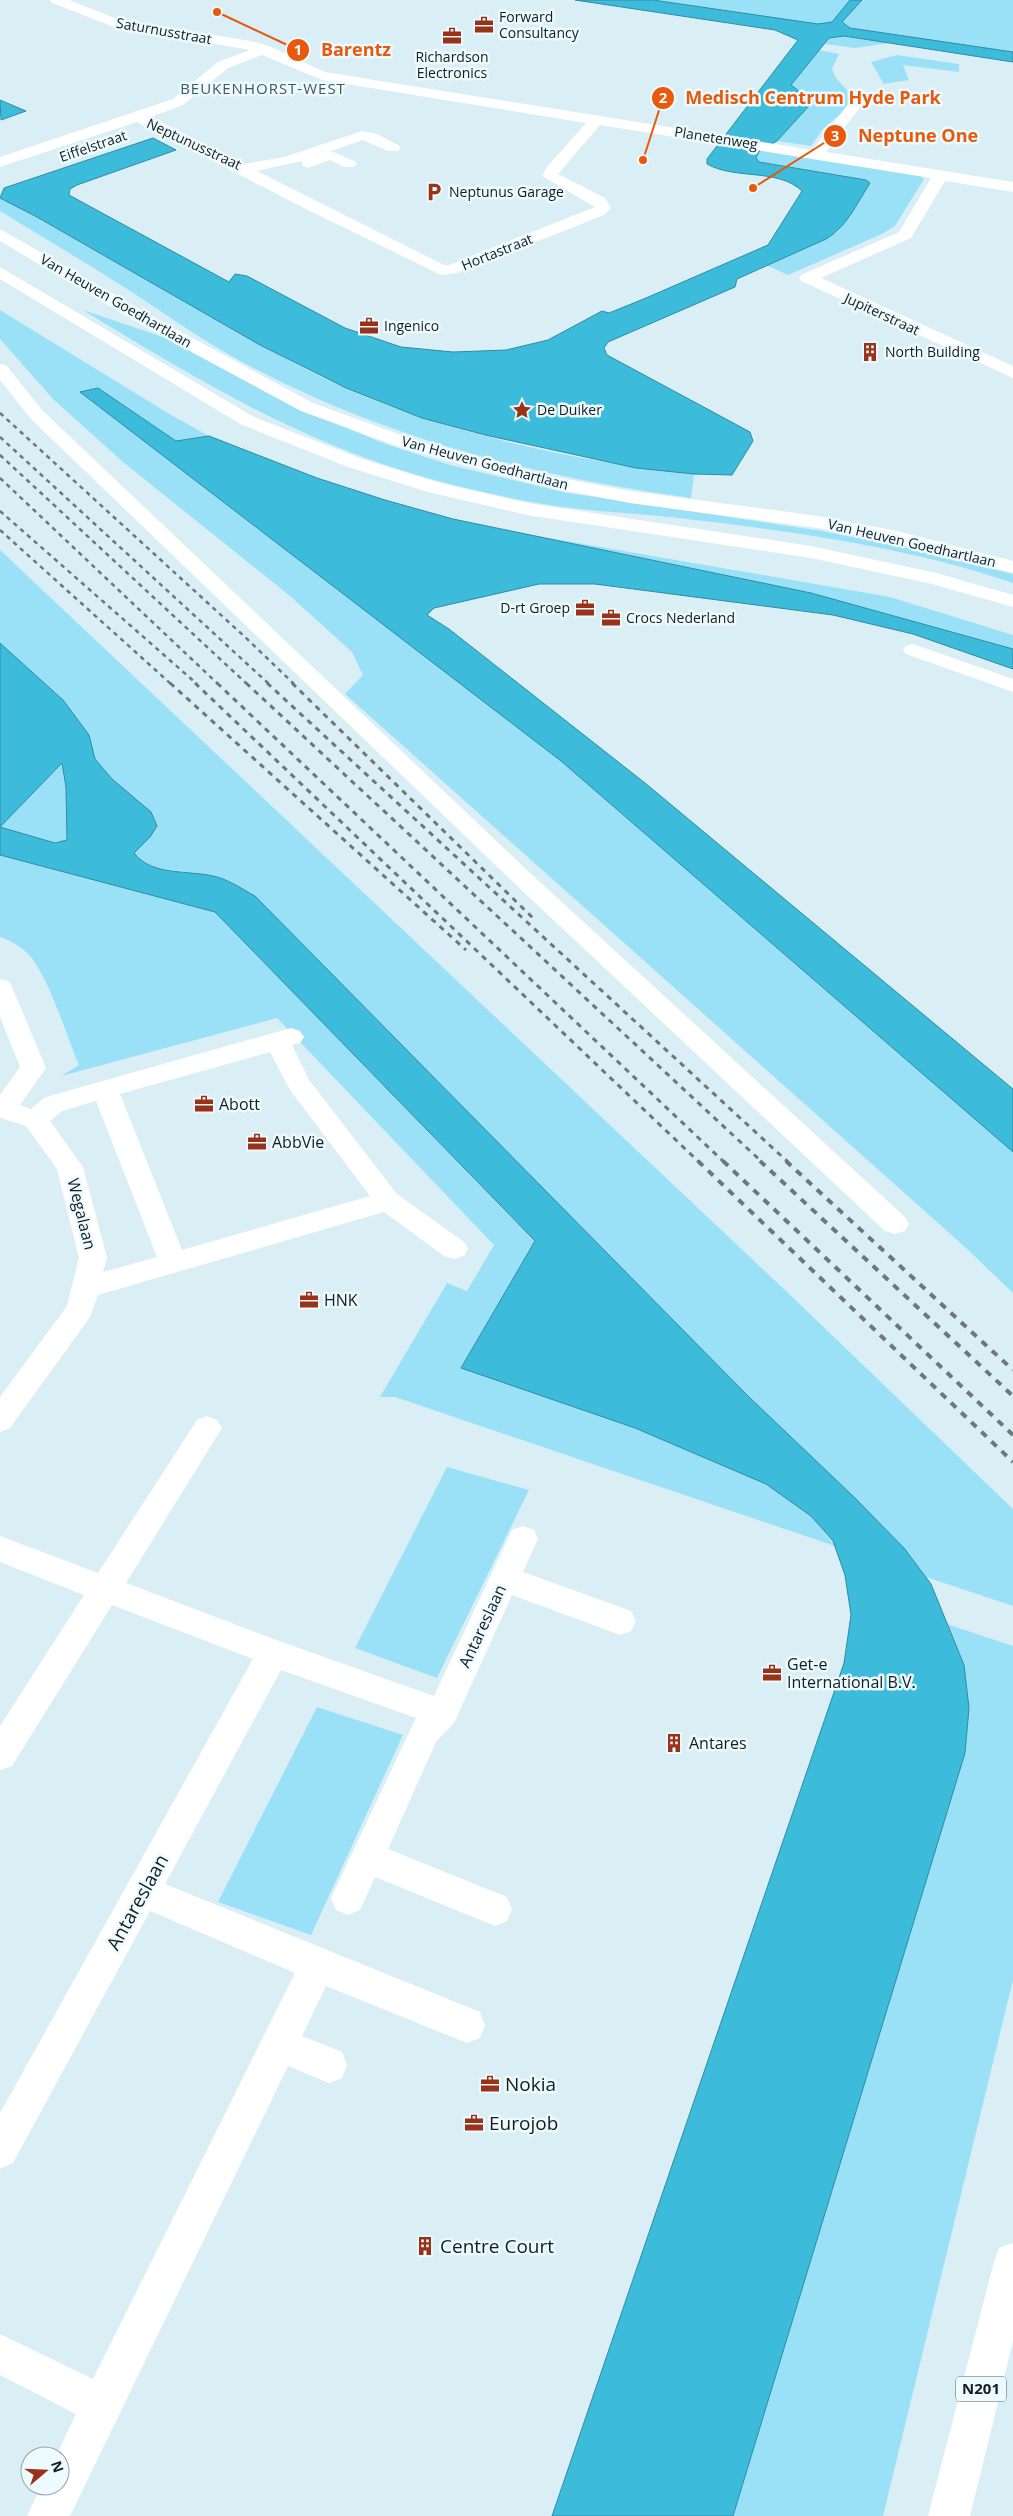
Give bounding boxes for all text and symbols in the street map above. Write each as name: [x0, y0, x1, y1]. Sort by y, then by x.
place label: Forward Consultancy: [499, 7, 580, 42]
street label: Saturnusstraat: [115, 13, 213, 48]
office icon: Forward Consultancy: [473, 14, 495, 36]
office icon: Richardson Electronics: [441, 25, 463, 47]
callout: Barentz: [286, 33, 401, 66]
text: Barentz: [321, 37, 391, 61]
text: 1: [294, 39, 302, 59]
place label: Richardson Electronics: [415, 47, 489, 82]
district label: BEUKENHORST-WEST: [180, 78, 346, 98]
callout: Medisch Centrum Hyde Park: [651, 82, 951, 115]
text: Medisch Centrum Hyde Park: [685, 85, 942, 109]
text: 2: [659, 87, 668, 107]
street label: Neptunusstraat: [144, 113, 245, 174]
callout: Neptune One: [823, 119, 988, 152]
street label: Planetenweg: [673, 122, 759, 154]
text: Neptune One: [858, 123, 978, 147]
street label: Eiffelstraat: [57, 125, 129, 166]
text: 3: [831, 125, 839, 145]
parking icon: Neptunus Garage: [423, 181, 445, 203]
place label: Neptunus Garage: [449, 182, 564, 201]
street label: Hortastraat: [458, 229, 535, 274]
street label: Van Heuven Goedhartlaan: [37, 249, 195, 352]
street label: Jupiterstraat: [840, 287, 923, 339]
office icon: Ingenico: [358, 315, 380, 337]
place label: Ingenico: [384, 316, 439, 335]
building icon: North Building: [859, 341, 881, 363]
place label: North Building: [885, 342, 980, 361]
place icon: De Duiker: [511, 399, 533, 421]
place label: De Duiker: [537, 400, 602, 419]
street label: Van Heuven Goedhartlaan: [400, 431, 571, 494]
street label: Van Heuven Goedhartlaan: [826, 514, 998, 571]
office icon: D-rt Groep: [574, 597, 596, 619]
place label: D-rt Groep: [500, 598, 570, 617]
office icon: Crocs Nederland: [600, 607, 622, 629]
place label: Crocs Nederland: [626, 608, 735, 627]
office icon: Abott: [193, 1093, 215, 1115]
place label: Abott: [219, 1093, 260, 1115]
office icon: AbbVie: [246, 1131, 268, 1153]
place label: AbbVie: [272, 1131, 324, 1153]
street label: Wegalaan: [63, 1176, 101, 1252]
office icon: HNK: [298, 1289, 320, 1311]
place label: HNK: [324, 1289, 358, 1311]
street label: Antareslaan: [453, 1581, 511, 1671]
place label: Get-e International B.V.: [787, 1653, 916, 1693]
office icon: Get-e International B.V.: [761, 1662, 783, 1684]
building icon: Antares: [663, 1732, 685, 1754]
place label: Antares: [689, 1732, 747, 1754]
street label: Antareslaan: [100, 1849, 174, 1955]
place label: Nokia: [505, 2071, 556, 2097]
office icon: Nokia: [479, 2073, 501, 2095]
place label: Eurojob: [489, 2110, 558, 2136]
office icon: Eurojob: [463, 2112, 485, 2134]
place label: Centre Court: [440, 2233, 554, 2259]
building icon: Centre Court: [414, 2235, 436, 2257]
road number: N201: [956, 2376, 1006, 2402]
north arrow: [20, 2446, 70, 2496]
text: N: [47, 2458, 69, 2475]

